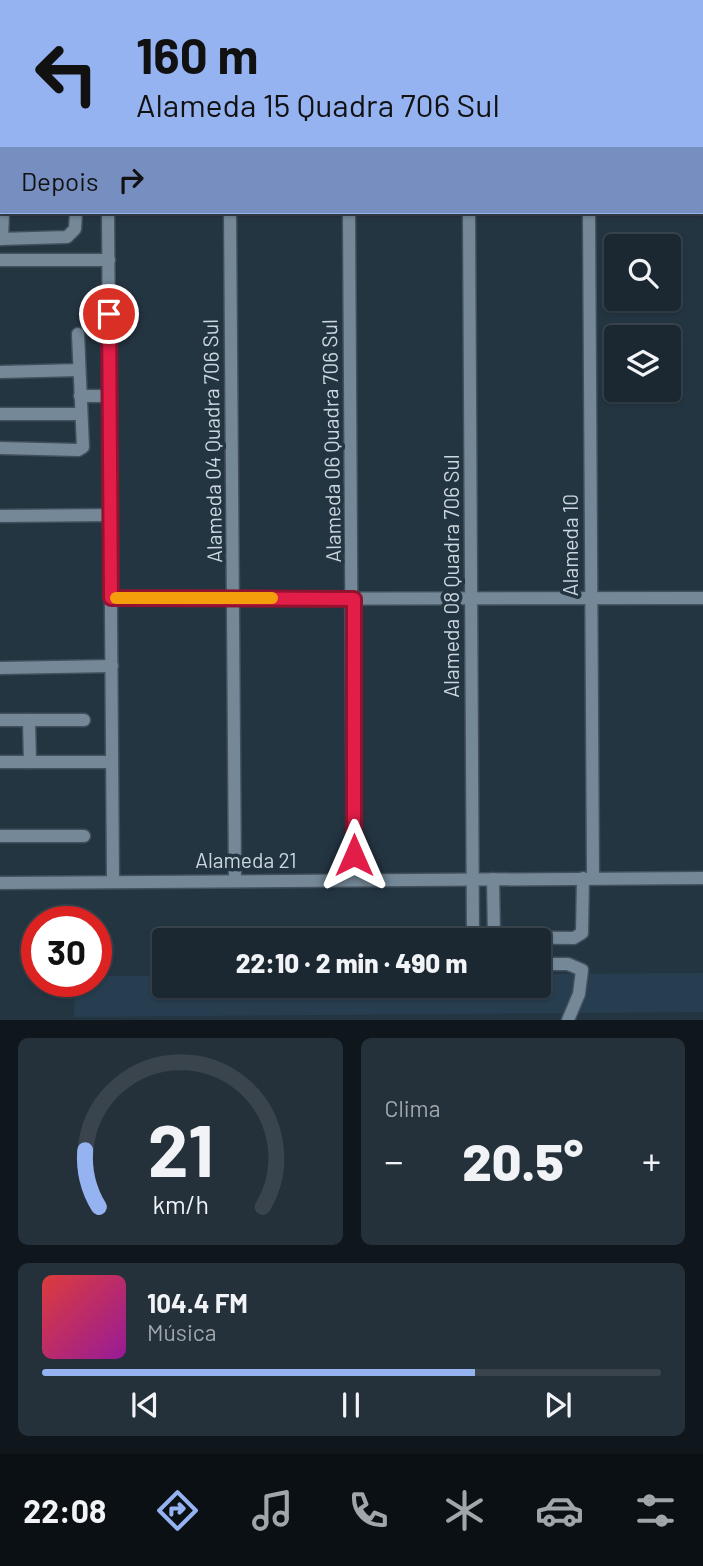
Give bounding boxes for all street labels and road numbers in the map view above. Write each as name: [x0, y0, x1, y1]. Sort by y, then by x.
street label: Alameda 04 Quadra 706 Sul: [197, 319, 226, 563]
street label: Alameda 06 Quadra 706 Sul: [316, 319, 345, 563]
street label: Alameda 08 Quadra 706 Sul: [438, 454, 463, 698]
street label: Alameda 10: [557, 494, 582, 596]
street label: Alameda 21: [195, 847, 297, 872]

